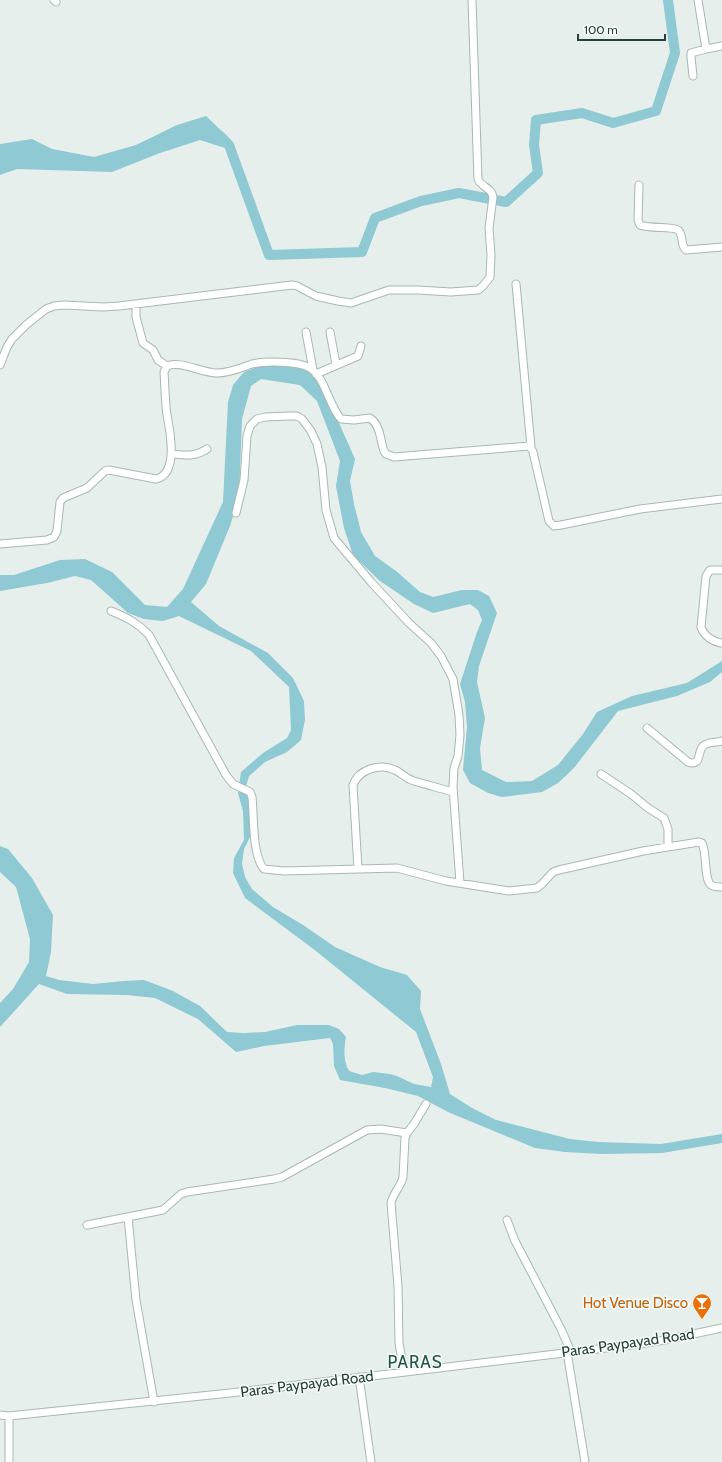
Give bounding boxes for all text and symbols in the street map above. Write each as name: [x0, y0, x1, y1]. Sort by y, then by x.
scale bar: [578, 16, 665, 42]
text: 100 m: [584, 22, 618, 37]
bar icon: Hot Venue Disco: [691, 1292, 713, 1320]
place label: Hot Venue Disco: [583, 1294, 688, 1312]
street label: Paras Paypayad Road: [560, 1325, 696, 1361]
district label: PARAS: [387, 1352, 443, 1372]
street label: Paras Paypayad Road: [239, 1367, 375, 1401]

